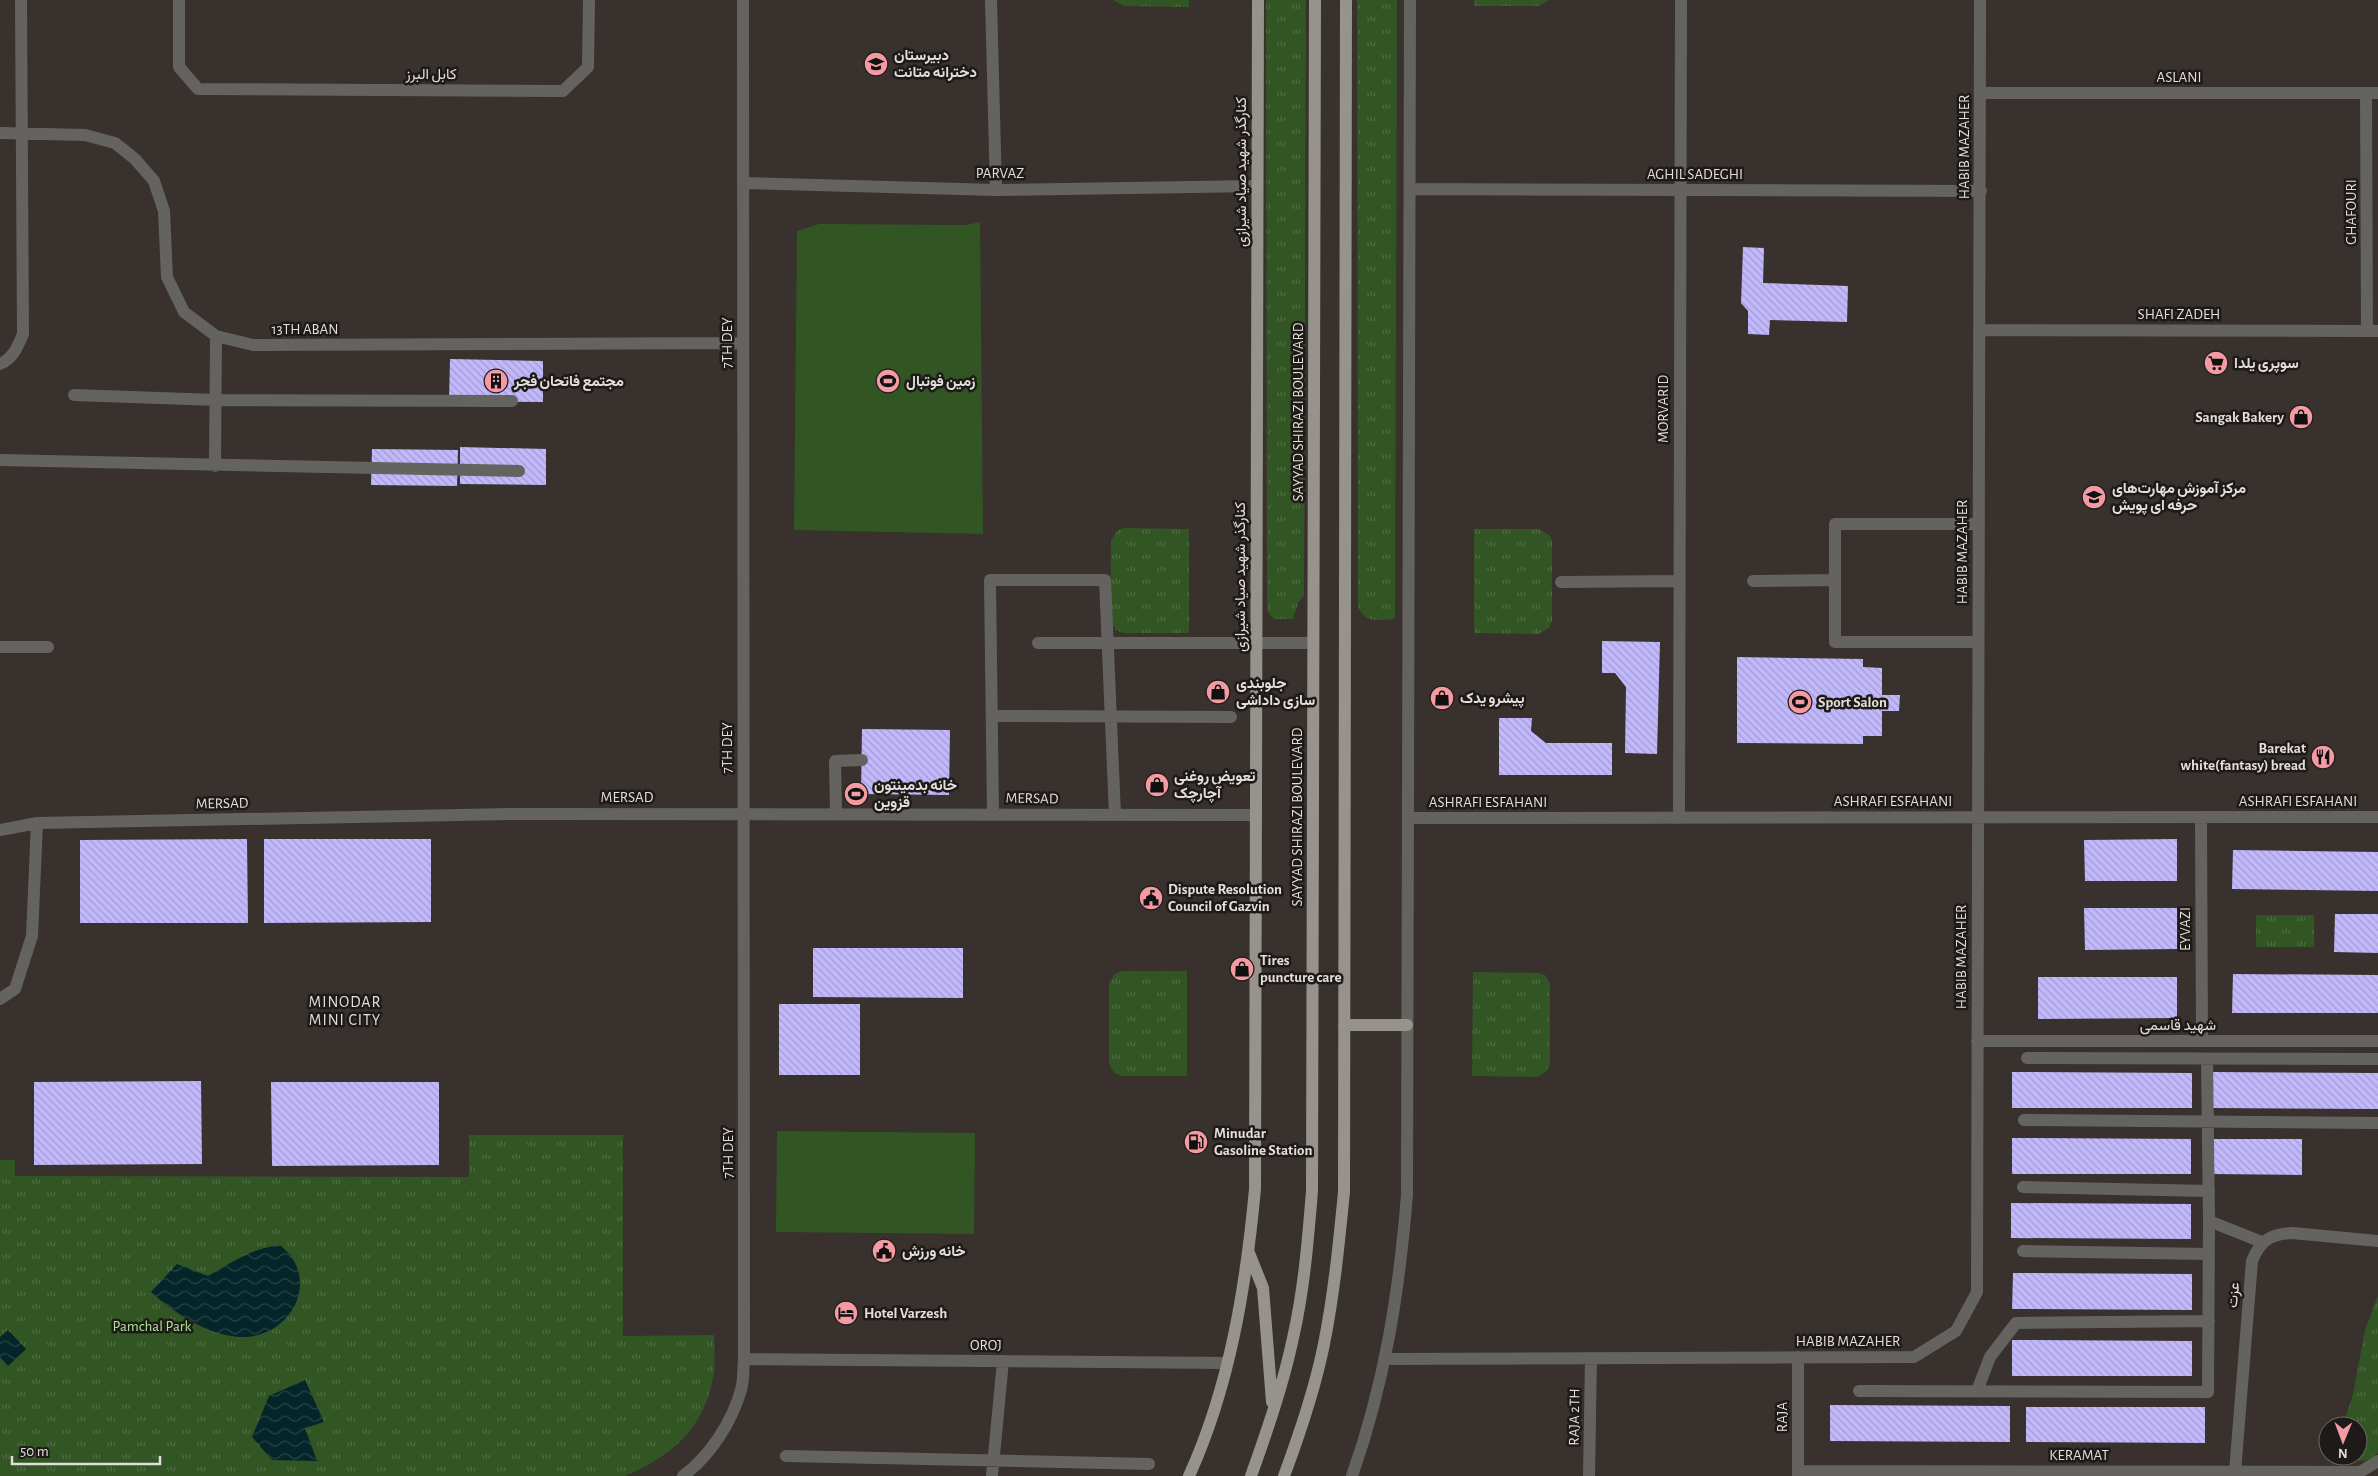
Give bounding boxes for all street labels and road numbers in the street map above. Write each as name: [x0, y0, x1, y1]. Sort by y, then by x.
street label: کابل البرز: [404, 67, 457, 83]
street label: ASLANI: [2157, 70, 2201, 85]
street label: HABIB MAZAHER: [1957, 95, 1972, 199]
street label: کنارگذر شهید صیاد شیرازی: [1234, 97, 1251, 247]
street label: PARVAZ: [976, 166, 1024, 181]
street label: AGHIL SADEGHI: [1647, 167, 1743, 182]
street label: GHAFOURI: [2344, 179, 2359, 245]
street label: SHAFI ZADEH: [2138, 307, 2220, 322]
street label: 7TH DEY: [720, 317, 735, 369]
street label: 13TH ABAN: [271, 322, 339, 337]
street label: SAYYAD SHIRAZI BOULEVARD: [1291, 322, 1306, 502]
street label: MORVARID: [1656, 375, 1671, 443]
street label: HABIB MAZAHER: [1955, 500, 1970, 604]
street label: کنارگذر شهید صیاد شیرازی: [1233, 502, 1250, 652]
street label: 7TH DEY: [720, 722, 735, 774]
street label: SAYYAD SHIRAZI BOULEVARD: [1290, 727, 1305, 907]
street label: MERSAD: [601, 790, 654, 805]
street label: MERSAD: [1005, 791, 1059, 806]
street label: ASHRAFI ESFAHANI: [1834, 794, 1952, 809]
street label: ASHRAFI ESFAHANI: [2239, 794, 2357, 809]
street label: ASHRAFI ESFAHANI: [1429, 795, 1547, 810]
street label: MERSAD: [195, 796, 249, 811]
street label: HABIB MAZAHER: [1954, 905, 1969, 1009]
street label: EYVAZI: [2178, 907, 2193, 951]
street label: شهید قاسمی: [2140, 1018, 2216, 1035]
street label: 7TH DEY: [721, 1127, 736, 1179]
street label: عزت: [2225, 1281, 2243, 1309]
street label: HABIB MAZAHER: [1796, 1334, 1900, 1349]
street label: OROJ: [970, 1338, 1002, 1353]
street label: RAJA 2TH: [1567, 1388, 1582, 1446]
street label: RAJA: [1775, 1402, 1790, 1432]
street label: KERAMAT: [2049, 1448, 2109, 1463]

